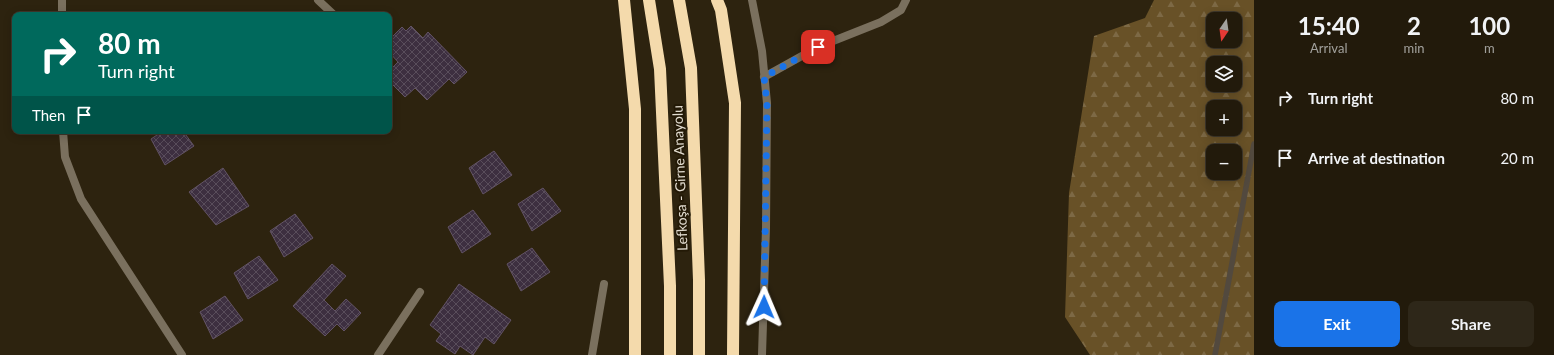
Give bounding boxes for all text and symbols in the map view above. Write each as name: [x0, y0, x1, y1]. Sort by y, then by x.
text: 15:40: [1298, 11, 1360, 40]
text: 2: [1407, 11, 1421, 40]
text: 100: [1468, 11, 1510, 40]
north arrow: [1206, 12, 1242, 48]
map controls: [1206, 12, 1242, 180]
text: 80 m: [98, 26, 161, 60]
icon: right: [32, 28, 84, 80]
pin: [801, 30, 835, 64]
icon: arrive: [807, 36, 829, 58]
text: Arrival: [1310, 40, 1347, 56]
text: min: [1404, 40, 1425, 56]
text: m: [1484, 40, 1495, 56]
button: layers: [1206, 56, 1242, 92]
text: Turn right: [98, 60, 175, 82]
icon: right: [1274, 87, 1296, 109]
text: Turn right: [1308, 89, 1373, 107]
text: 80 m: [1500, 89, 1534, 107]
button: +: [1206, 100, 1242, 136]
icon: arrive: [73, 104, 95, 126]
street label: Lefkoşa - Girne Anayolu: [668, 105, 691, 251]
text: Then: [32, 106, 65, 124]
button: −: [1206, 144, 1242, 180]
icon: arrive: [1274, 147, 1296, 169]
text: Arrive at destination: [1308, 149, 1445, 167]
text: 20 m: [1500, 149, 1534, 167]
position arrow: [743, 286, 785, 328]
button: Exit: [1274, 301, 1400, 347]
button: Share: [1408, 301, 1534, 347]

